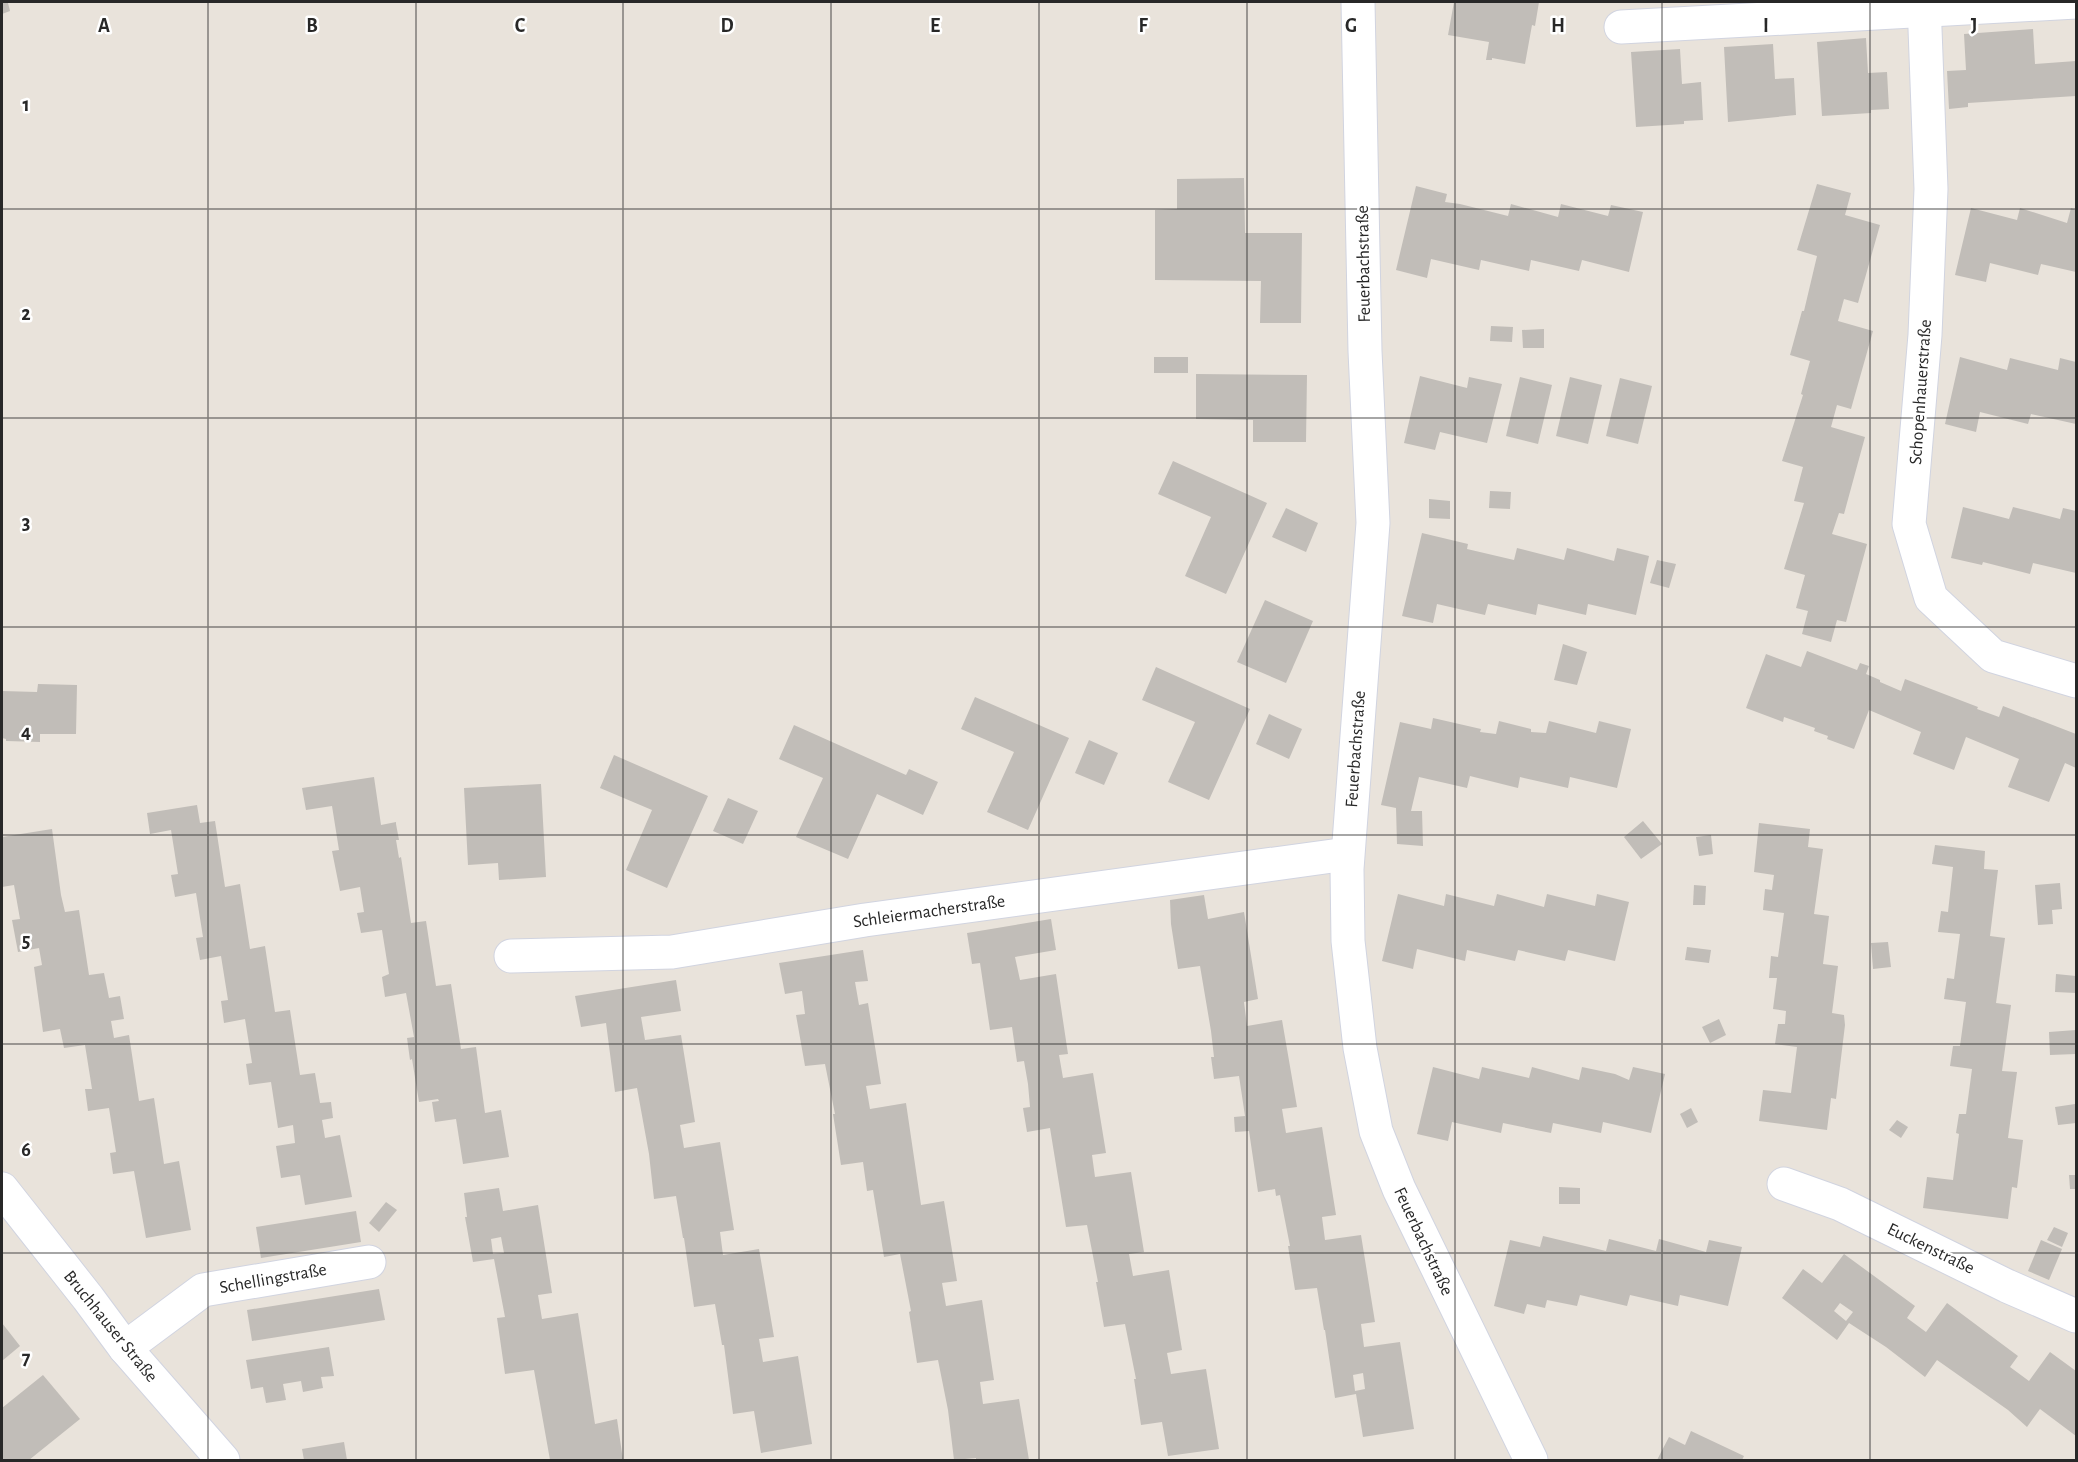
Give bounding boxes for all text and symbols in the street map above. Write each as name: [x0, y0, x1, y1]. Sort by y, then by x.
text: A: [98, 16, 110, 36]
text: B: [306, 16, 318, 36]
text: C: [515, 16, 526, 36]
text: D: [720, 16, 734, 36]
text: E: [930, 16, 940, 36]
text: F: [1138, 16, 1148, 36]
text: G: [1345, 16, 1357, 36]
text: H: [1551, 16, 1565, 36]
text: I: [1763, 16, 1769, 36]
text: J: [1971, 16, 1977, 36]
text: 1: [22, 95, 30, 115]
street label: Feuerbachstraße: [1354, 205, 1374, 323]
text: 2: [21, 304, 31, 324]
street label: Schopenhauerstraße: [1907, 319, 1935, 465]
text: 3: [22, 513, 30, 533]
street label: Feuerbachstraße: [1343, 690, 1369, 808]
text: 4: [21, 722, 31, 742]
street label: Schleiermacherstraße: [852, 892, 1006, 932]
text: 5: [22, 931, 30, 951]
text: 6: [21, 1140, 31, 1160]
street label: Feuerbachstraße: [1390, 1185, 1456, 1298]
street label: Euckenstraße: [1884, 1220, 1977, 1278]
street label: Schellingstraße: [218, 1261, 328, 1297]
street label: Bruchhauser Straße: [60, 1267, 161, 1386]
text: 7: [22, 1348, 31, 1368]

